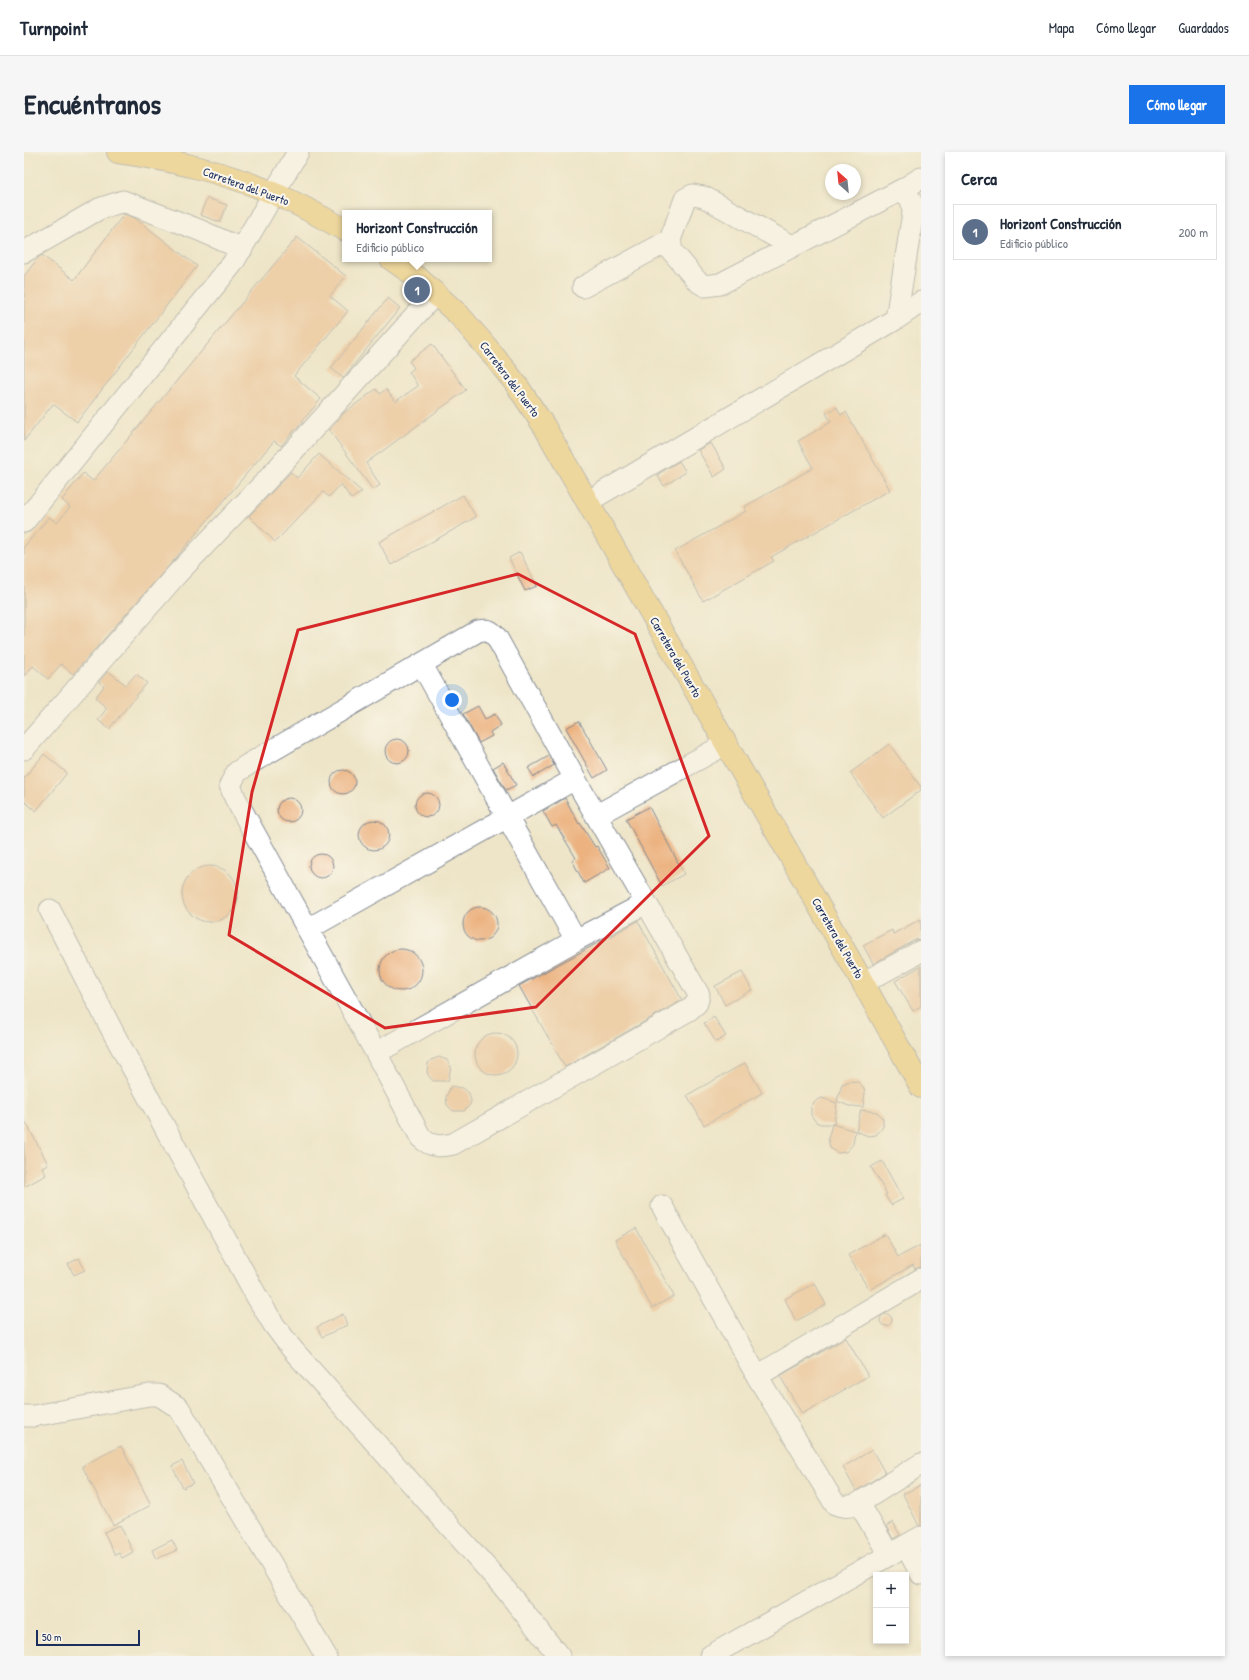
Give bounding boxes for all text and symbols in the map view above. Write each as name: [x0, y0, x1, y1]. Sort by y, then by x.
text: Turnpoint: [20, 15, 88, 41]
text: Mapa: [1049, 18, 1074, 37]
text: Cómo llegar: [1096, 18, 1156, 37]
text: Guardados: [1178, 18, 1229, 37]
text: Encuéntranos: [24, 85, 161, 123]
button: Cómo llegar: [1129, 85, 1225, 124]
street label: Carretera del Puerto: [201, 163, 292, 210]
north arrow: [825, 164, 861, 200]
text: Cerca: [961, 167, 997, 190]
popup: [342, 210, 492, 262]
text: Horizont Construcción: [1000, 213, 1122, 234]
text: Horizont Construcción: [356, 217, 478, 238]
text: 1: [973, 223, 977, 241]
text: 200 m: [1178, 223, 1208, 241]
text: Edificio público: [1000, 234, 1068, 252]
text: Edificio público: [356, 238, 424, 256]
pin: 1: [404, 275, 430, 305]
street label: Carretera del Puerto: [476, 338, 544, 420]
street label: Carretera del Puerto: [646, 614, 706, 701]
your location: [442, 690, 462, 710]
street label: Carretera del Puerto: [808, 895, 868, 982]
map controls: [873, 1572, 909, 1644]
button: +: [873, 1572, 909, 1608]
button: −: [873, 1608, 909, 1644]
scale bar: [36, 1628, 140, 1647]
text: 50 m: [42, 1630, 62, 1644]

